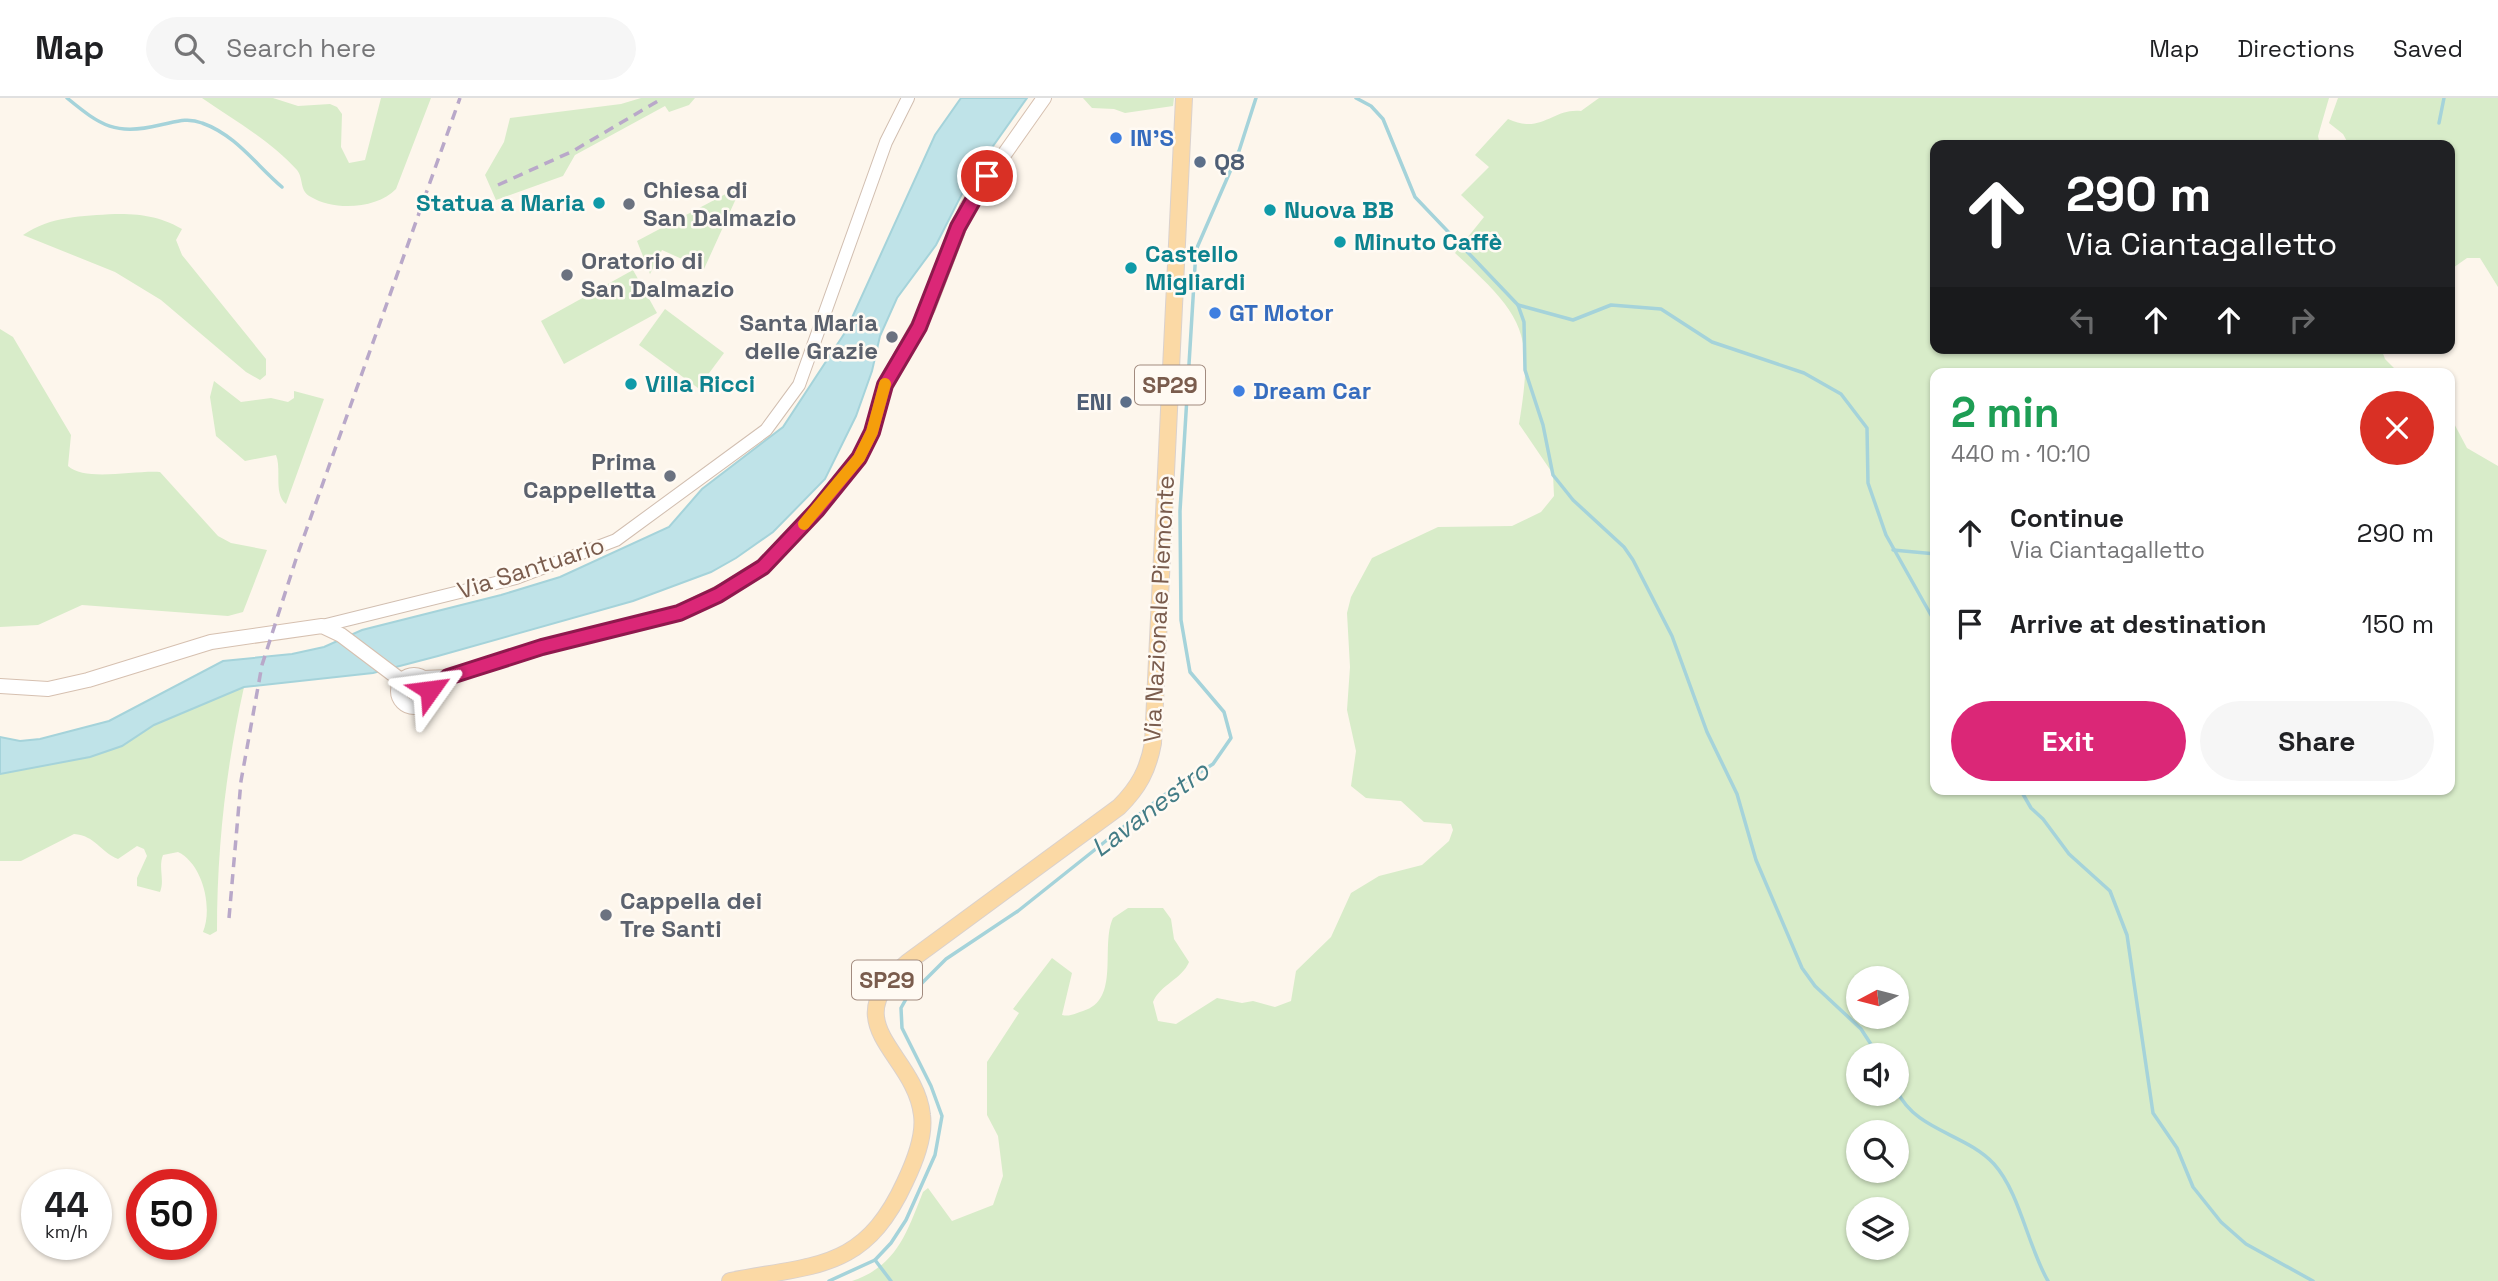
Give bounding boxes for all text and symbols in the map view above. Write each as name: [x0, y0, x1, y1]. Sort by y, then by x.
search box: [146, 17, 636, 80]
text: Map: [35, 27, 104, 69]
icon: search: [170, 29, 208, 67]
text: Search here: [226, 31, 376, 65]
text: Map: [2149, 33, 2199, 64]
text: Directions: [2237, 33, 2355, 64]
text: Saved: [2393, 33, 2463, 64]
place label: IN'S: [1130, 122, 1174, 153]
marker: IN'S: [1108, 130, 1124, 146]
pin: [957, 146, 1017, 206]
place label: Q8: [1214, 146, 1245, 177]
marker: Q8: [1192, 154, 1208, 170]
icon: arrive: [968, 157, 1006, 195]
text: 290 m: [2066, 163, 2211, 225]
icon: ahead: [1951, 168, 2042, 259]
place label: Chiesa di San Dalmazio: [643, 174, 796, 233]
place label: Statua a Maria: [416, 187, 585, 218]
place label: Nuova BB: [1284, 194, 1394, 225]
marker: Statua a Maria: [591, 195, 607, 211]
marker: Chiesa di San Dalmazio: [621, 196, 637, 212]
marker: Nuova BB: [1262, 202, 1278, 218]
text: Via Ciantagalletto: [2066, 224, 2337, 264]
place label: Minuto Caffè: [1354, 226, 1502, 257]
marker: Minuto Caffè: [1332, 234, 1348, 250]
place label: Castello Migliardi: [1145, 238, 1245, 297]
place label: Oratorio di San Dalmazio: [581, 245, 734, 304]
marker: Castello Migliardi: [1123, 260, 1139, 276]
marker: Oratorio di San Dalmazio: [559, 267, 575, 283]
place label: GT Motor: [1229, 297, 1334, 328]
icon: left: [2064, 301, 2102, 339]
icon: ahead: [2137, 301, 2175, 339]
icon: ahead: [2210, 301, 2248, 339]
icon: right: [2283, 301, 2321, 339]
marker: GT Motor: [1207, 305, 1223, 321]
place label: Santa Maria delle Grazie: [739, 307, 878, 366]
marker: Santa Maria delle Grazie: [884, 329, 900, 345]
road number: SP29: [1135, 366, 1205, 404]
place label: Villa Ricci: [645, 368, 755, 399]
place label: Dream Car: [1253, 375, 1371, 406]
marker: Villa Ricci: [623, 376, 639, 392]
marker: Dream Car: [1231, 383, 1247, 399]
place label: ENI: [1076, 386, 1112, 417]
text: 2 min: [1951, 386, 2060, 439]
button: close: [2360, 391, 2434, 465]
marker: ENI: [1118, 394, 1134, 410]
text: 440 m · 10:10: [1951, 439, 2091, 469]
place label: Prima Cappelletta: [523, 446, 656, 505]
marker: Prima Cappelletta: [662, 468, 678, 484]
street label: Via Nazionale Piemonte: [1136, 475, 1181, 743]
text: Continue: [2010, 501, 2124, 535]
icon: ahead: [1951, 514, 1989, 552]
text: 290 m: [2357, 516, 2434, 550]
street label: Via Santuario: [453, 529, 608, 606]
text: Via Ciantagalletto: [2010, 535, 2205, 565]
icon: arrive: [1951, 605, 1989, 643]
text: Arrive at destination: [2010, 607, 2267, 641]
text: 150 m: [2362, 607, 2434, 641]
position arrow: [393, 653, 467, 727]
button: Exit: [1951, 701, 2186, 781]
button: Share: [2200, 701, 2434, 781]
water label: Lavanestro: [1084, 753, 1217, 864]
place label: Cappella dei Tre Santi: [620, 885, 762, 944]
marker: Cappella dei Tre Santi: [598, 907, 614, 923]
road number: SP29: [852, 960, 922, 1000]
north arrow: [1846, 966, 1909, 1029]
map controls: [1846, 966, 1909, 1260]
button: sound: [1846, 1043, 1909, 1106]
button: search: [1846, 1120, 1909, 1183]
speed limit sign: 50: [126, 1169, 217, 1260]
text: 44: [44, 1183, 89, 1227]
button: layers: [1846, 1197, 1909, 1260]
text: km/h: [45, 1220, 88, 1243]

